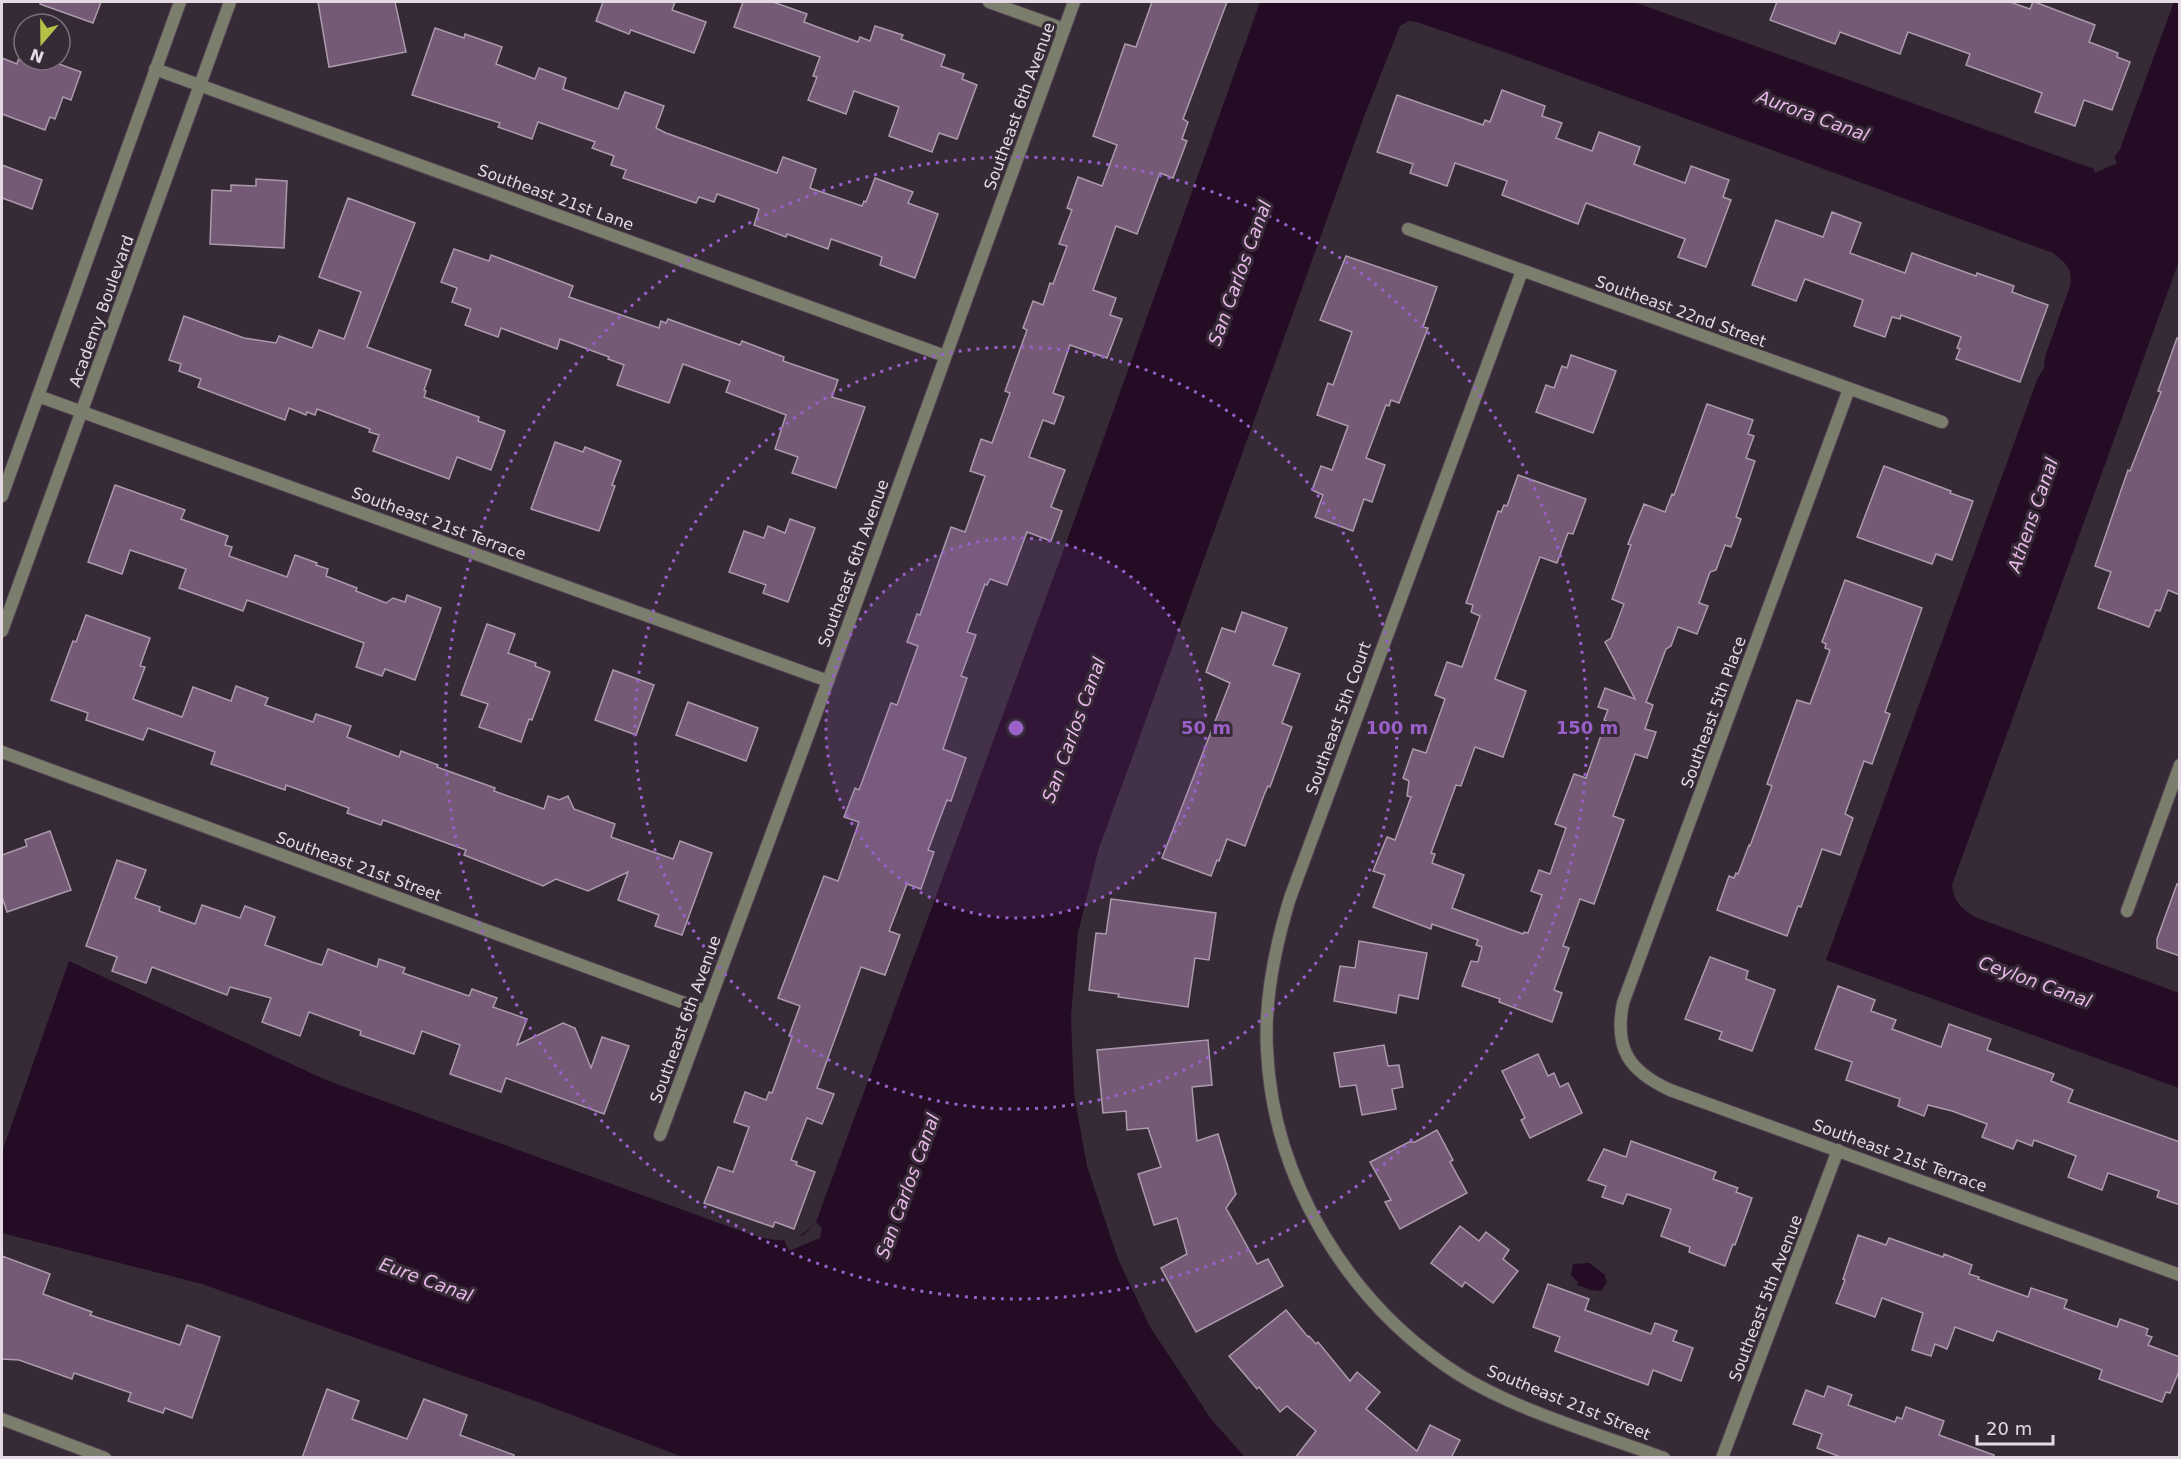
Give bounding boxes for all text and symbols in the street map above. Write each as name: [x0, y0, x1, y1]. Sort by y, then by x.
north arrow: [12, 12, 72, 72]
street label: Southeast 6th Avenue: [980, 20, 1059, 193]
text: N: [27, 44, 47, 67]
water label: Aurora Canal: [1754, 85, 1872, 145]
street label: Southeast 21st Lane: [475, 160, 636, 235]
water label: San Carlos Canal: [1204, 197, 1276, 348]
street label: Academy Boulevard: [65, 233, 138, 390]
street label: Southeast 22nd Street: [1593, 272, 1769, 351]
water label: Athens Canal: [2003, 455, 2062, 576]
street label: Southeast 6th Avenue: [814, 477, 893, 650]
street label: Southeast 21st Terrace: [349, 483, 529, 564]
street label: Southeast 5th Place: [1677, 634, 1750, 791]
street label: Southeast 5th Court: [1302, 639, 1375, 797]
water label: San Carlos Canal: [1038, 654, 1110, 805]
text: 50 m: [1181, 717, 1231, 738]
text: 100 m: [1366, 717, 1428, 738]
text: 150 m: [1556, 717, 1618, 738]
centre of rings: [1006, 718, 1026, 738]
street label: Southeast 21st Street: [274, 828, 444, 905]
street label: Southeast 6th Avenue: [646, 933, 725, 1106]
water label: Ceylon Canal: [1976, 951, 2094, 1012]
water label: San Carlos Canal: [872, 1110, 944, 1261]
street label: Southeast 21st Terrace: [1810, 1115, 1990, 1196]
street label: Southeast 5th Avenue: [1725, 1212, 1806, 1384]
water label: Eure Canal: [377, 1253, 476, 1306]
street label: Southeast 21st Street: [1484, 1361, 1653, 1444]
scale bar: [1977, 1408, 2054, 1446]
text: 20 m: [1986, 1418, 2032, 1439]

